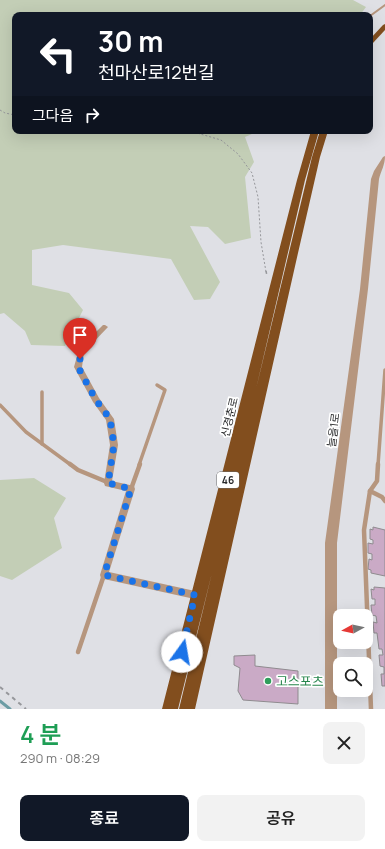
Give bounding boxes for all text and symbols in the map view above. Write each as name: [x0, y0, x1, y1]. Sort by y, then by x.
text: 30 m: [98, 22, 163, 60]
icon: left: [32, 28, 84, 80]
text: 천마산로12번길: [98, 60, 215, 84]
icon: right: [81, 104, 103, 126]
text: 그다음: [32, 105, 73, 126]
pin: [63, 318, 97, 359]
icon: arrive: [69, 324, 91, 346]
street label: 신경춘로: [217, 396, 241, 438]
street label: 늘을1로: [323, 412, 343, 448]
road number: 46: [217, 472, 239, 488]
north arrow: [333, 609, 373, 649]
map controls: [333, 609, 373, 697]
position arrow: [161, 631, 203, 673]
button: search: [333, 657, 373, 697]
place label: 고스포츠: [276, 672, 324, 690]
marker: 고스포츠: [263, 676, 273, 686]
text: 4 분: [20, 717, 61, 750]
button: close: [323, 722, 365, 764]
text: 290 m · 08:29: [20, 749, 100, 767]
button: 종료: [20, 795, 189, 841]
button: 공유: [197, 795, 365, 841]

